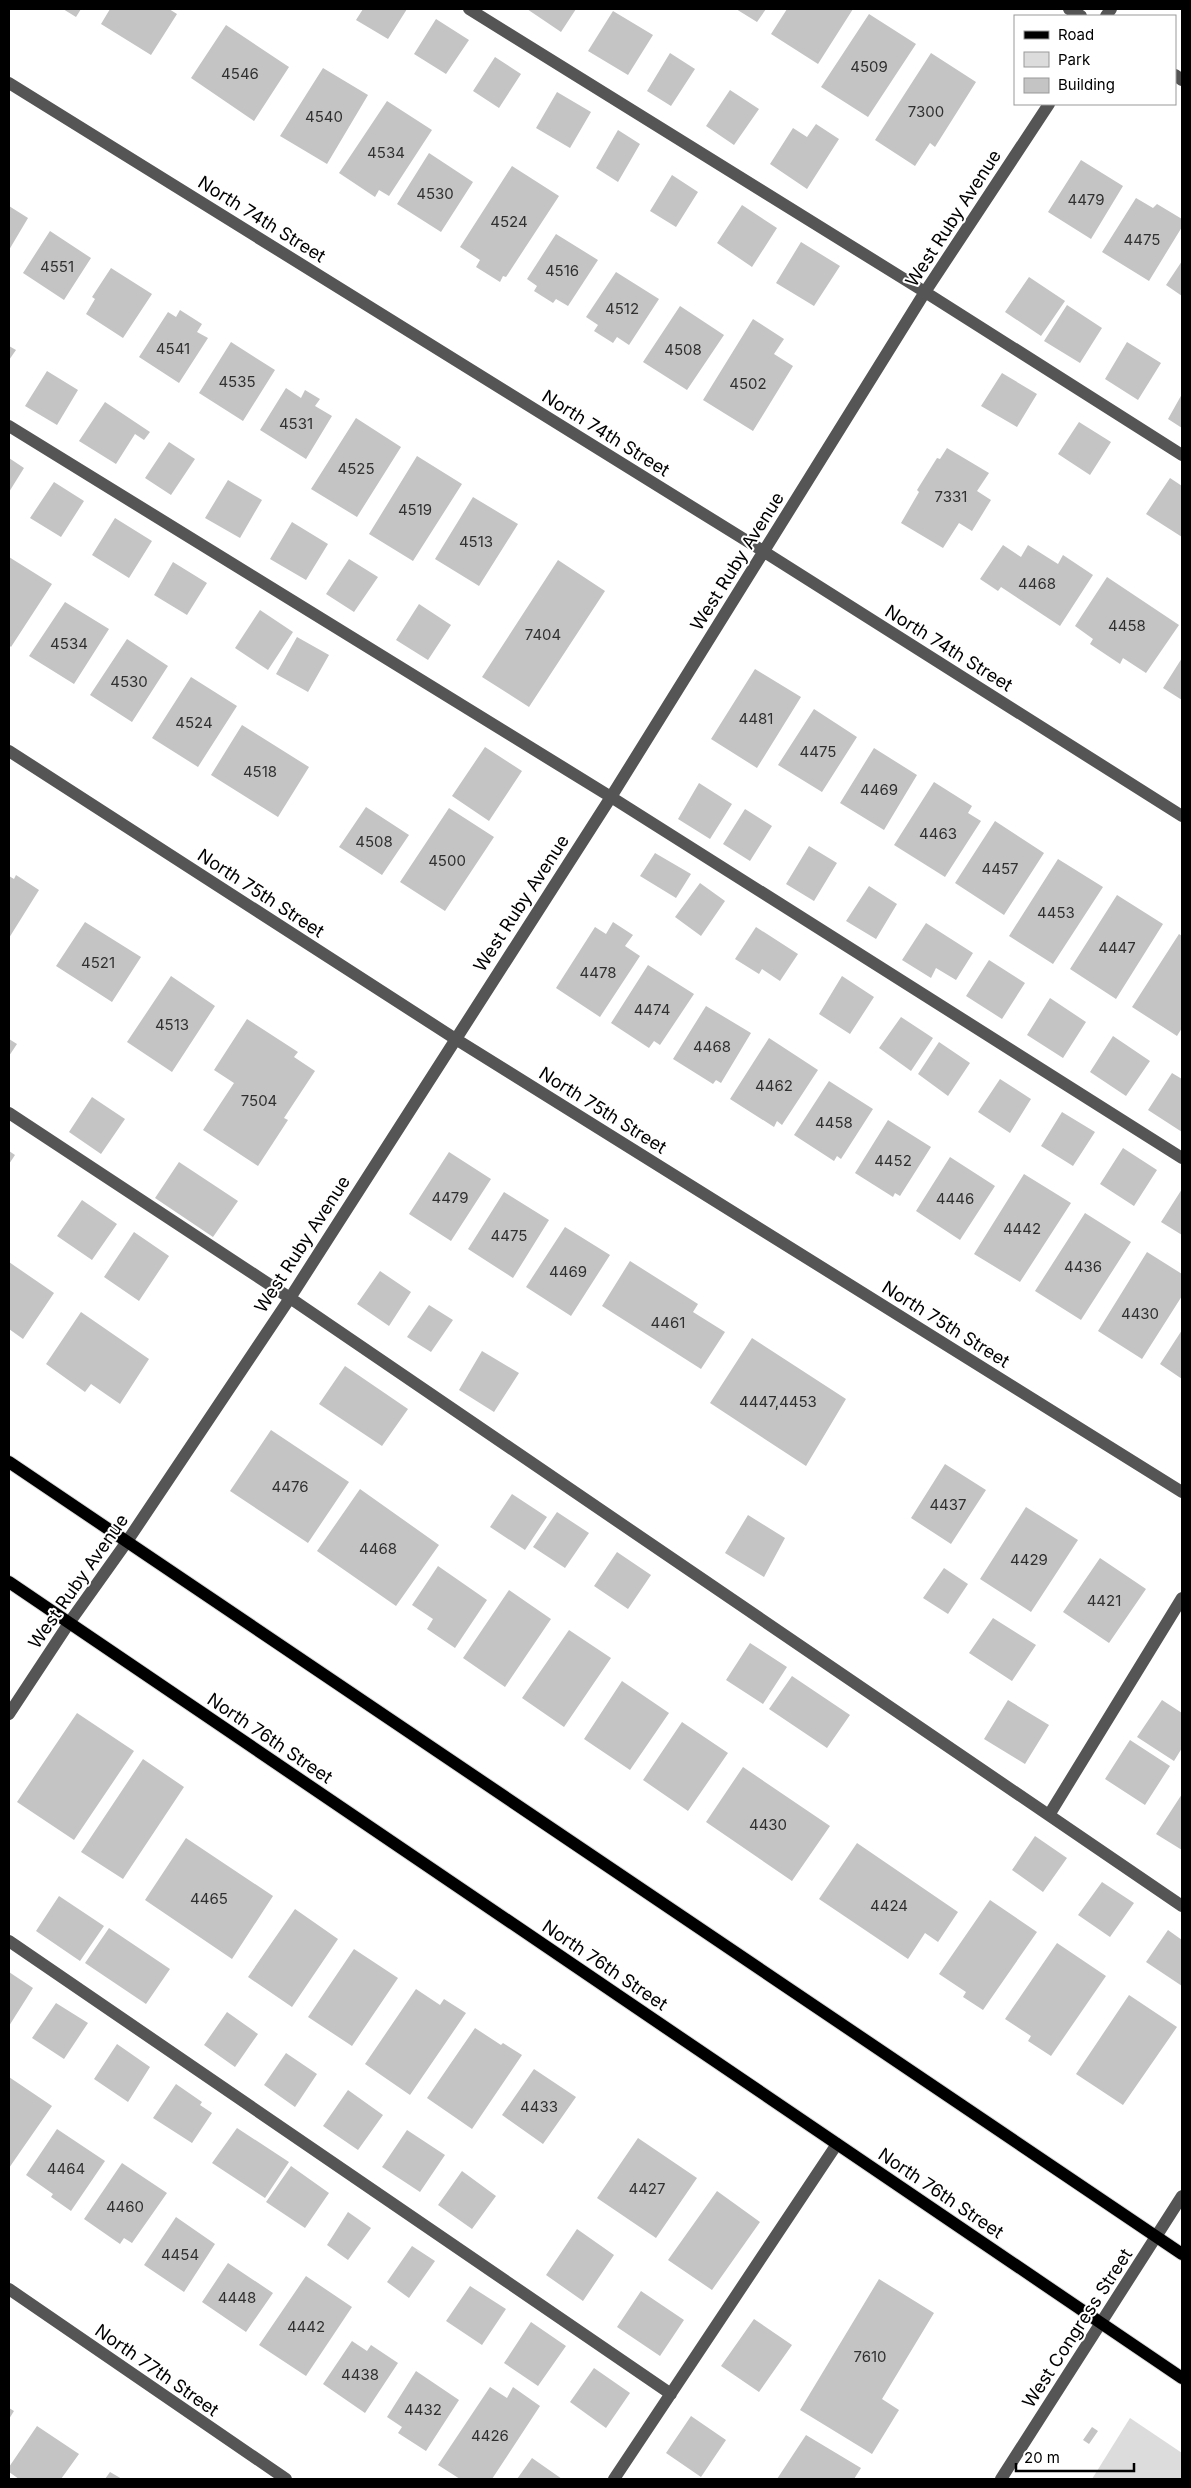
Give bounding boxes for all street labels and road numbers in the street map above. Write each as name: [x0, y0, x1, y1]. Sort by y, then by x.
street label: West Ruby Avenue: [901, 146, 1005, 290]
street label: North 74th Street: [194, 171, 330, 267]
street label: North 74th Street: [538, 385, 674, 481]
street label: West Ruby Avenue: [686, 488, 788, 634]
street label: North 74th Street: [881, 600, 1017, 696]
street label: West Ruby Avenue: [469, 831, 573, 975]
street label: North 75th Street: [194, 844, 328, 942]
street label: North 75th Street: [535, 1062, 671, 1158]
street label: West Ruby Avenue: [250, 1172, 354, 1316]
street label: North 75th Street: [878, 1276, 1014, 1372]
street label: West Ruby Avenue: [24, 1510, 132, 1652]
street label: North 76th Street: [203, 1688, 337, 1788]
street label: North 76th Street: [538, 1915, 672, 2015]
street label: North 76th Street: [874, 2143, 1008, 2243]
street label: West Congress Street: [1018, 2245, 1136, 2411]
street label: North 77th Street: [91, 2319, 223, 2421]

